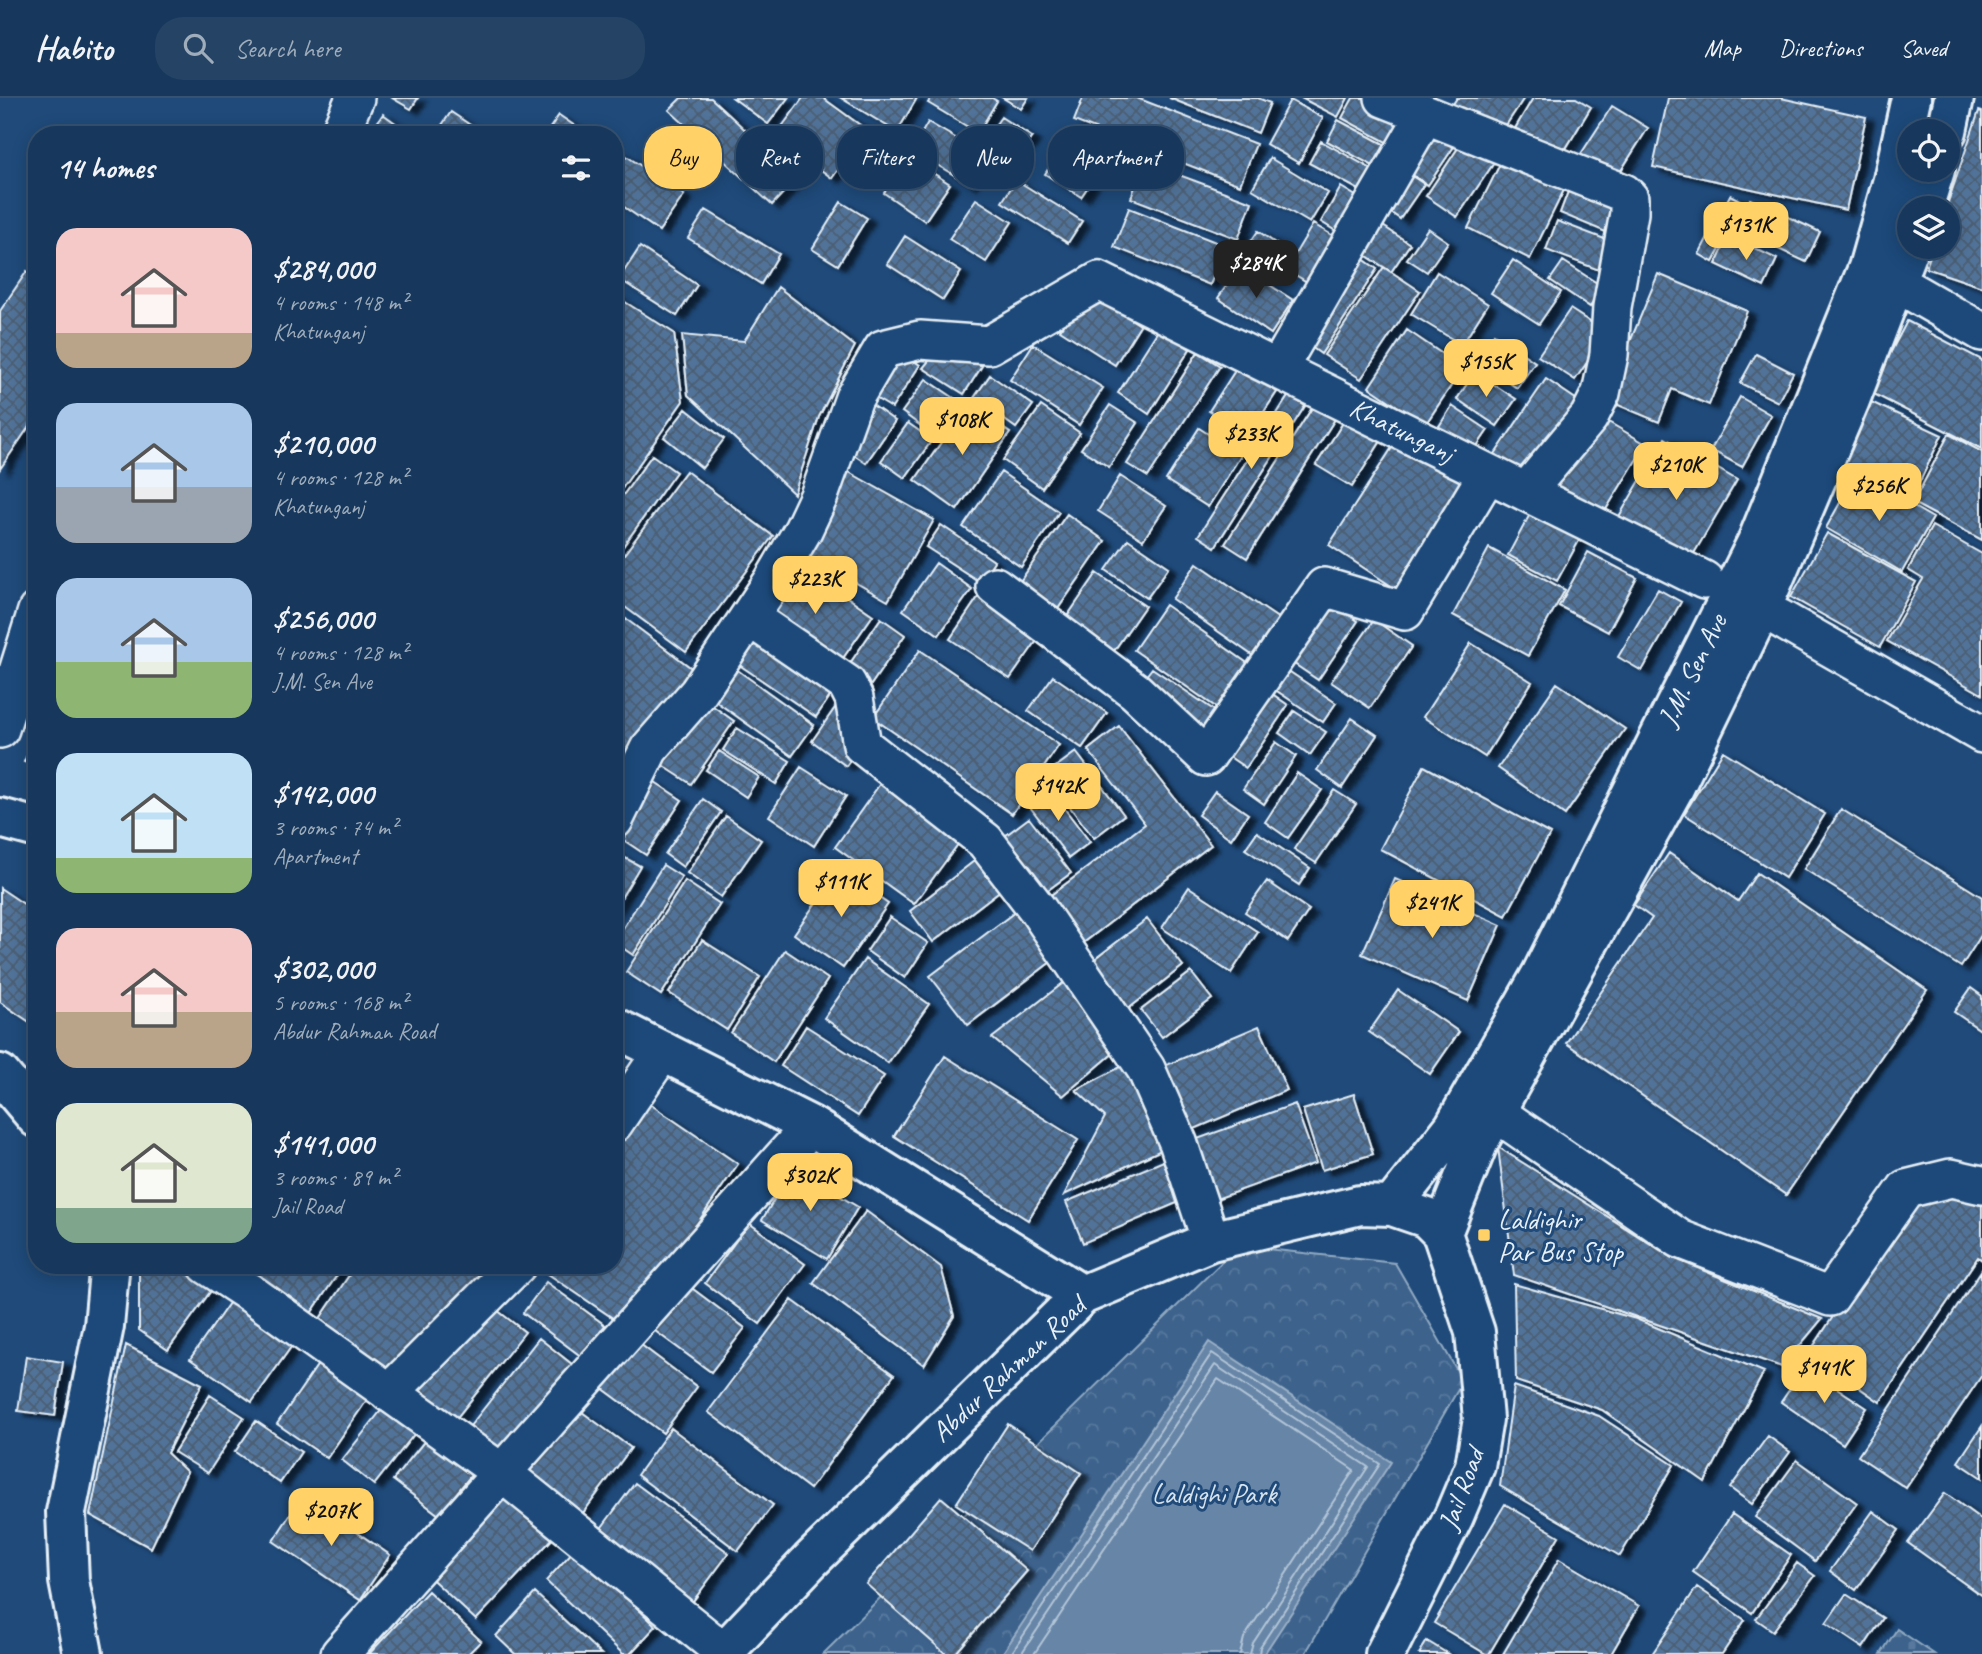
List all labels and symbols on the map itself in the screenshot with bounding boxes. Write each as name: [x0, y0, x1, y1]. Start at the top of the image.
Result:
pin: $131K: [1697, 202, 1795, 262]
pin: $284K: [1207, 240, 1305, 300]
pin: $155K: [1437, 340, 1535, 399]
street label: Khatunganj: [1344, 390, 1463, 472]
pin: $108K: [913, 398, 1011, 457]
pin: $233K: [1202, 412, 1300, 471]
pin: $210K: [1627, 442, 1725, 502]
pin: $256K: [1830, 464, 1928, 523]
pin: $223K: [766, 556, 864, 616]
street label: J.M. Sen Ave: [1649, 606, 1735, 734]
pin: $142K: [1009, 764, 1107, 823]
pin: $111K: [792, 860, 890, 919]
pin: $241K: [1383, 880, 1481, 940]
pin: $302K: [761, 1154, 859, 1213]
place label: Laldighir Par Bus Stop: [1498, 1202, 1624, 1269]
marker: Laldighir Par Bus Stop: [1476, 1227, 1492, 1243]
street label: Abdur Rahman Road: [924, 1286, 1095, 1449]
pin: $141K: [1775, 1346, 1873, 1405]
street label: Jail Road: [1429, 1440, 1493, 1536]
park label: Laldighi Park: [1152, 1476, 1278, 1511]
pin: $207K: [282, 1488, 380, 1548]

